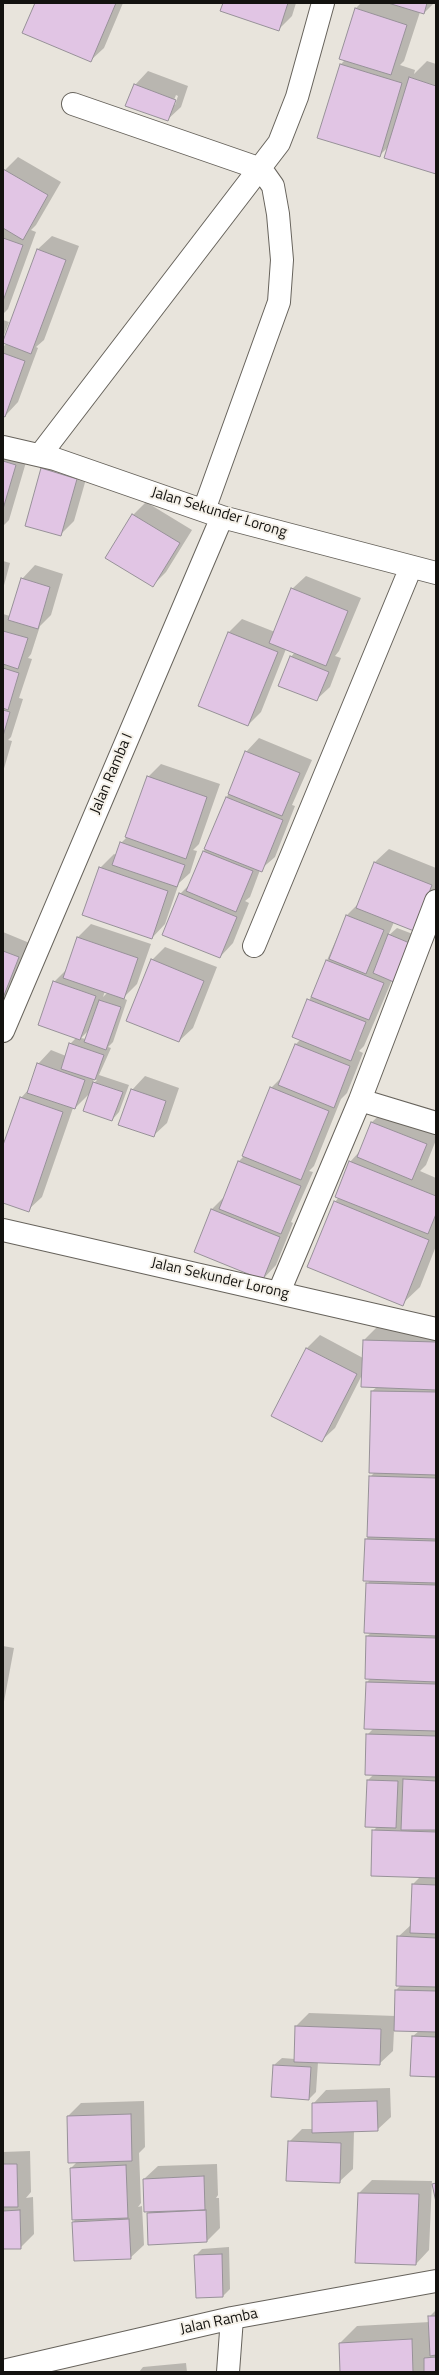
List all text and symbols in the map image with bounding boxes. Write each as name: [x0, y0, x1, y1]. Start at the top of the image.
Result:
street label: Jalan Sekunder Lorong: [149, 484, 289, 542]
street label: Jalan Ramba I: [87, 731, 137, 817]
street label: Jalan Sekunder Lorong: [149, 1254, 291, 1304]
street label: Jalan Ramba: [179, 2305, 259, 2339]

